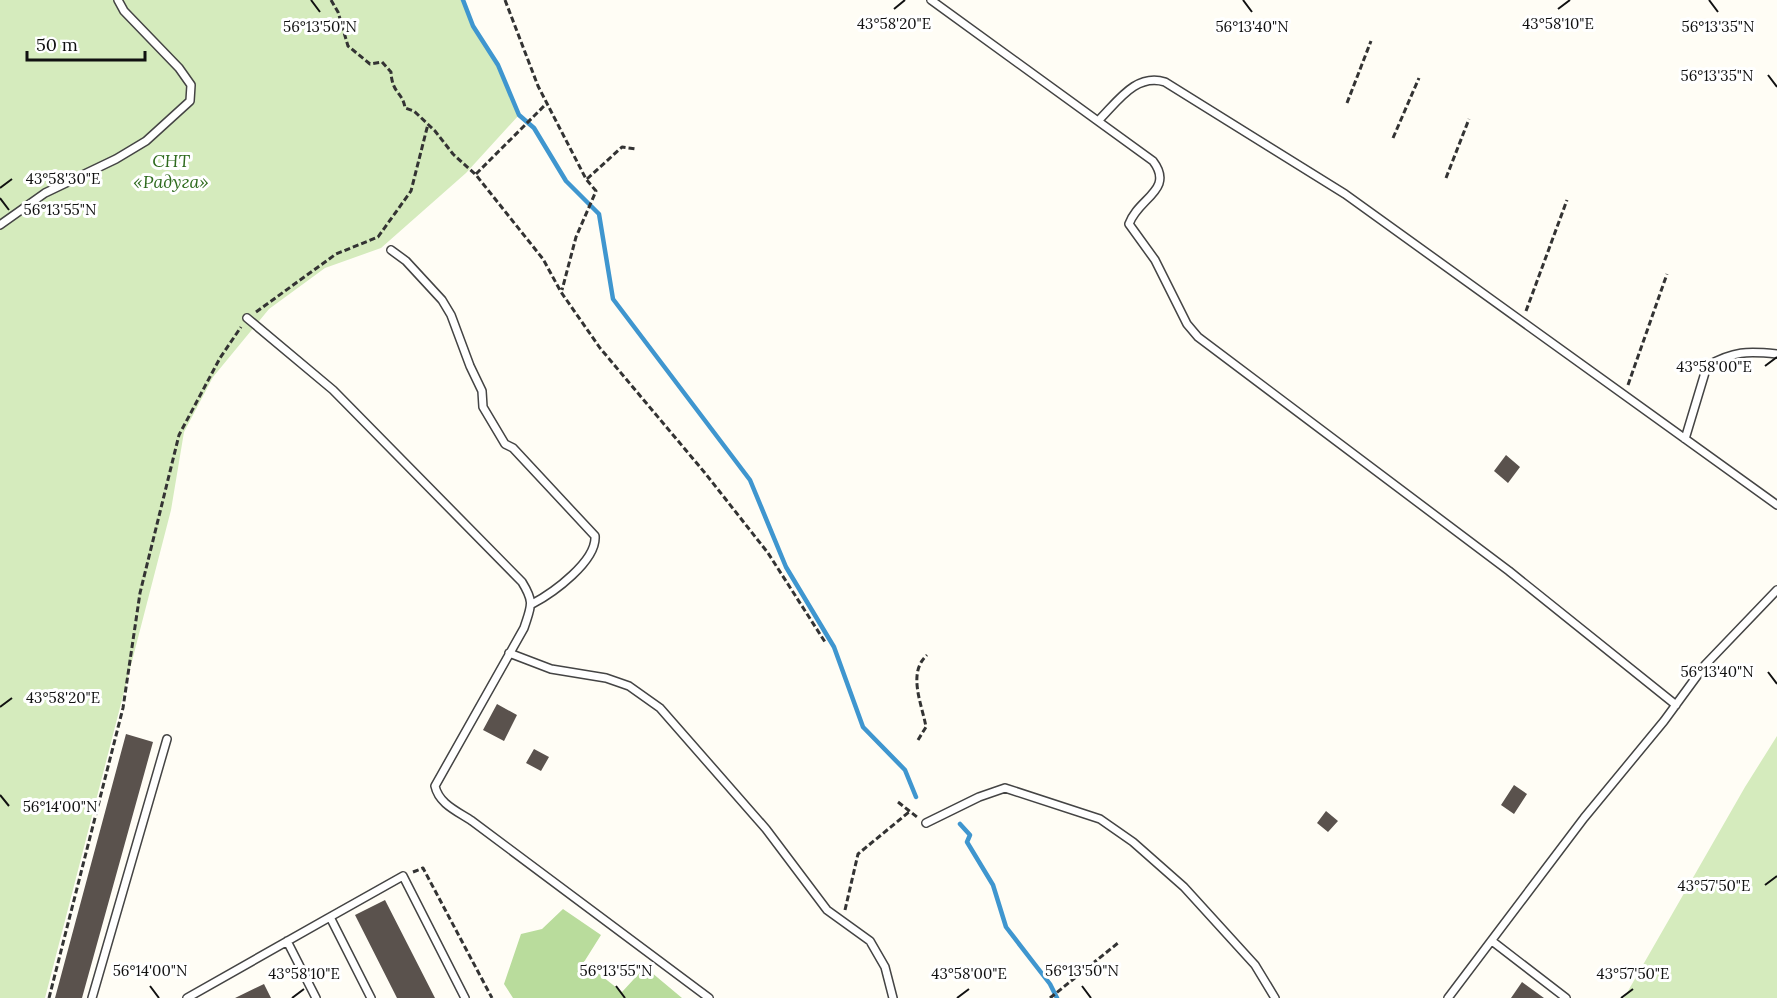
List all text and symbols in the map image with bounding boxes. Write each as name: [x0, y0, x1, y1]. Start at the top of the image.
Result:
text: 43°58'20"E: [857, 14, 931, 33]
text: 43°58'10"E: [1522, 14, 1594, 33]
text: 56°13'50"N: [283, 17, 357, 36]
text: 56°13'40"N: [1215, 17, 1289, 36]
text: 56°13'35"N: [1681, 17, 1755, 36]
scale bar: [27, 24, 146, 62]
text: 50 m: [36, 33, 78, 56]
text: 56°13'35"N: [1680, 66, 1754, 85]
park label: СНТ «Радуга»: [133, 149, 209, 193]
text: 43°58'30"E: [26, 169, 100, 188]
text: 56°13'55"N: [24, 200, 96, 219]
text: 43°58'00"E: [1676, 357, 1752, 376]
text: 56°13'40"N: [1680, 662, 1754, 681]
text: 43°58'20"E: [26, 688, 100, 707]
text: 56°14'00"N: [23, 797, 97, 816]
text: 43°57'50"E: [1678, 876, 1750, 895]
text: 56°14'00"N: [113, 961, 187, 980]
text: 56°13'55"N: [580, 961, 652, 980]
text: 56°13'50"N: [1045, 961, 1119, 980]
text: 43°58'10"E: [268, 964, 340, 983]
text: 43°58'00"E: [931, 964, 1007, 983]
text: 43°57'50"E: [1597, 964, 1669, 983]

